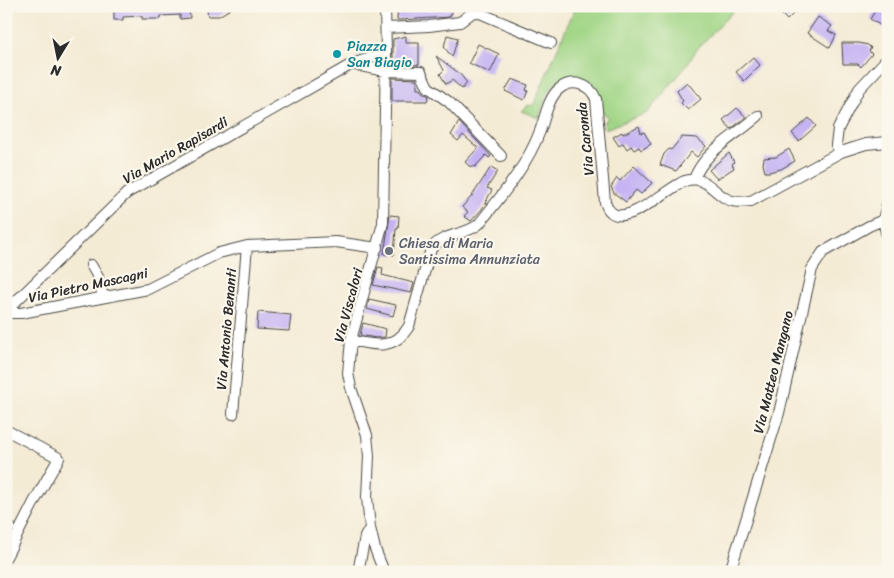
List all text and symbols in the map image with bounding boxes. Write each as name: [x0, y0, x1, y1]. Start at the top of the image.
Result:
north arrow: [32, 32, 82, 82]
place label: Piazza San Biagio: [347, 34, 412, 75]
marker: Piazza San Biagio: [331, 48, 343, 60]
text: N: [49, 57, 64, 84]
street label: Via Caronda: [569, 100, 602, 177]
street label: Via Mario Rapisardi: [118, 109, 234, 191]
place label: Chiesa di Maria Santissima Annunziata: [399, 231, 541, 272]
marker: Chiesa di Maria Santissima Annunziata: [383, 245, 395, 257]
street label: Via Pietro Mascagni: [26, 260, 151, 310]
street label: Via Viscalori: [327, 264, 371, 345]
street label: Via Antonio Benanti: [209, 266, 244, 391]
street label: Via Matteo Mangano: [746, 308, 801, 436]

